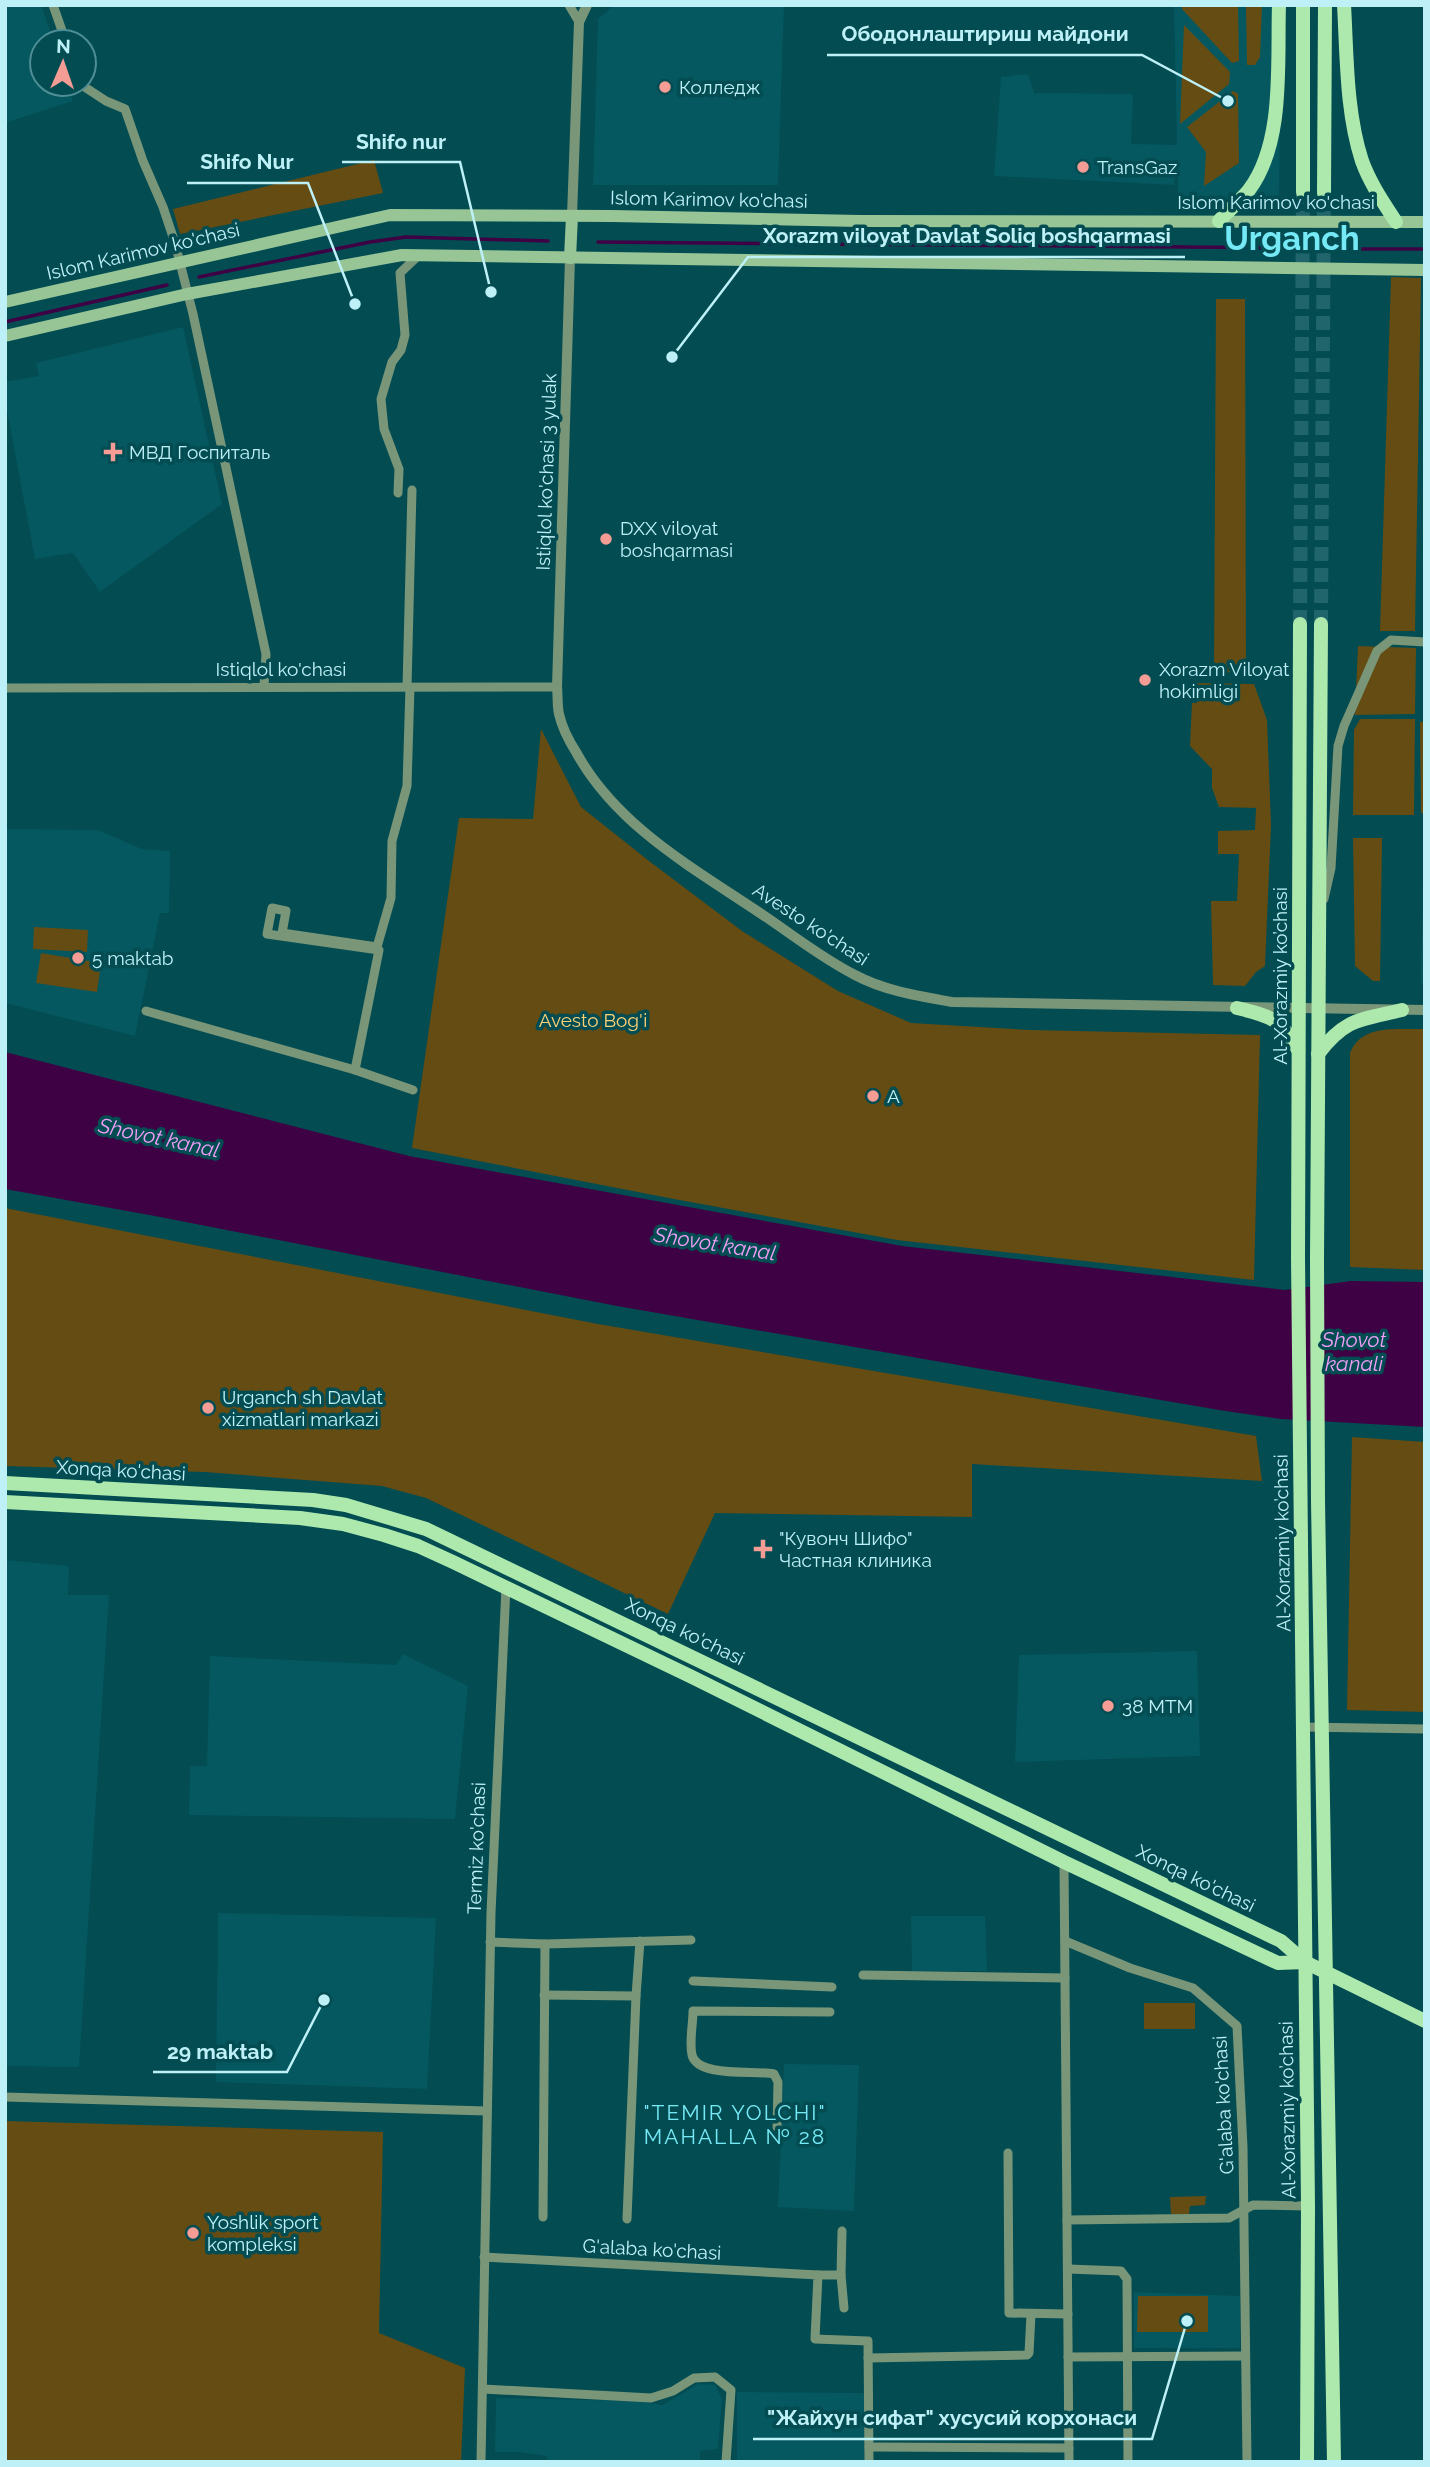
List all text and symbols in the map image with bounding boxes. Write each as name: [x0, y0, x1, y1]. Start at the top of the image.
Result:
callout: Ободонлаштириш майдони: [827, 13, 1142, 55]
text: Ободонлаштириш майдони: [841, 21, 1129, 46]
north arrow: [28, 28, 98, 98]
text: N: [56, 35, 71, 57]
place label: Колледж: [679, 76, 761, 98]
marker: Колледж: [657, 79, 673, 95]
callout: Shifo nur: [342, 120, 460, 162]
text: Shifo nur: [356, 129, 446, 154]
callout: Shifo Nur: [187, 141, 308, 183]
text: Shifo Nur: [200, 149, 294, 174]
place label: TransGaz: [1097, 156, 1177, 178]
marker: TransGaz: [1075, 159, 1091, 175]
street label: Islom Karimov ko'chasi: [610, 186, 808, 212]
street label: Islom Karimov ko'chasi: [1177, 191, 1375, 213]
callout: Xorazm viloyat Davlat Soliq boshqarmasi: [748, 215, 1185, 257]
street label: Islom Karimov ko'chasi: [44, 218, 242, 284]
district label: Urganch: [1224, 219, 1360, 258]
text: Xorazm viloyat Davlat Soliq boshqarmasi: [762, 223, 1171, 248]
street label: Istiqlol ko'chasi 3 yulak: [532, 373, 560, 571]
place label: МВД Госпиталь: [129, 441, 270, 463]
marker: МВД Госпиталь: [103, 442, 123, 462]
place label: DXX viloyat boshqarmasi: [620, 517, 733, 561]
marker: DXX viloyat boshqarmasi: [598, 531, 614, 547]
street label: Istiqlol ko'chasi: [216, 658, 346, 680]
place label: Xorazm Viloyat hokimligi: [1159, 658, 1290, 702]
marker: Xorazm Viloyat hokimligi: [1137, 672, 1153, 688]
street label: Avesto ko'chasi: [749, 878, 873, 970]
street label: Al-Xorazmiy ko’chasi: [1269, 887, 1291, 1065]
place label: 5 maktab: [92, 947, 174, 969]
marker: 5 maktab: [70, 950, 86, 966]
park label: Avesto Bog'i: [539, 1009, 647, 1031]
place label: A: [887, 1085, 900, 1107]
marker: A: [865, 1088, 881, 1104]
water label: Shovot kanal: [95, 1112, 222, 1163]
water label: Shovot kanal: [651, 1221, 778, 1265]
water label: Shovot kanali: [1321, 1327, 1386, 1376]
place label: Urganch sh Davlat xizmatlari markazi: [222, 1386, 383, 1430]
marker: Urganch sh Davlat xizmatlari markazi: [200, 1400, 216, 1416]
street label: Al-Xorazmiy ko’chasi: [1269, 1454, 1295, 1632]
street label: Xonqa ko'chasi: [56, 1456, 186, 1484]
place label: "Кувонч Шифо" Частная клиника: [779, 1527, 932, 1571]
marker: "Кувонч Шифо" Частная клиника: [753, 1539, 773, 1559]
street label: Xonqa ko'chasi: [622, 1593, 748, 1669]
place label: 38 MTM: [1122, 1695, 1193, 1717]
marker: 38 MTM: [1100, 1698, 1116, 1714]
street label: Termiz ko'chasi: [463, 1782, 489, 1914]
street label: Xonqa ko'chasi: [1133, 1840, 1259, 1916]
street label: Al-Xorazmiy ko’chasi: [1274, 2021, 1300, 2199]
callout: 29 maktab: [153, 2030, 287, 2072]
street label: G'alaba ko'chasi: [1208, 2035, 1238, 2175]
text: 29 maktab: [167, 2039, 273, 2064]
district label: "TEMIR YOLCHI" MAHALLA № 28: [643, 2100, 827, 2149]
place label: Yoshlik sport kompleksi: [207, 2211, 319, 2255]
marker: Yoshlik sport kompleksi: [185, 2225, 201, 2241]
street label: G'alaba ko'chasi: [582, 2234, 722, 2264]
callout: "Жайхун сифат" хусусий корхонаси: [753, 2397, 1152, 2439]
text: "Жайхун сифат" хусусий корхонаси: [767, 2405, 1137, 2430]

